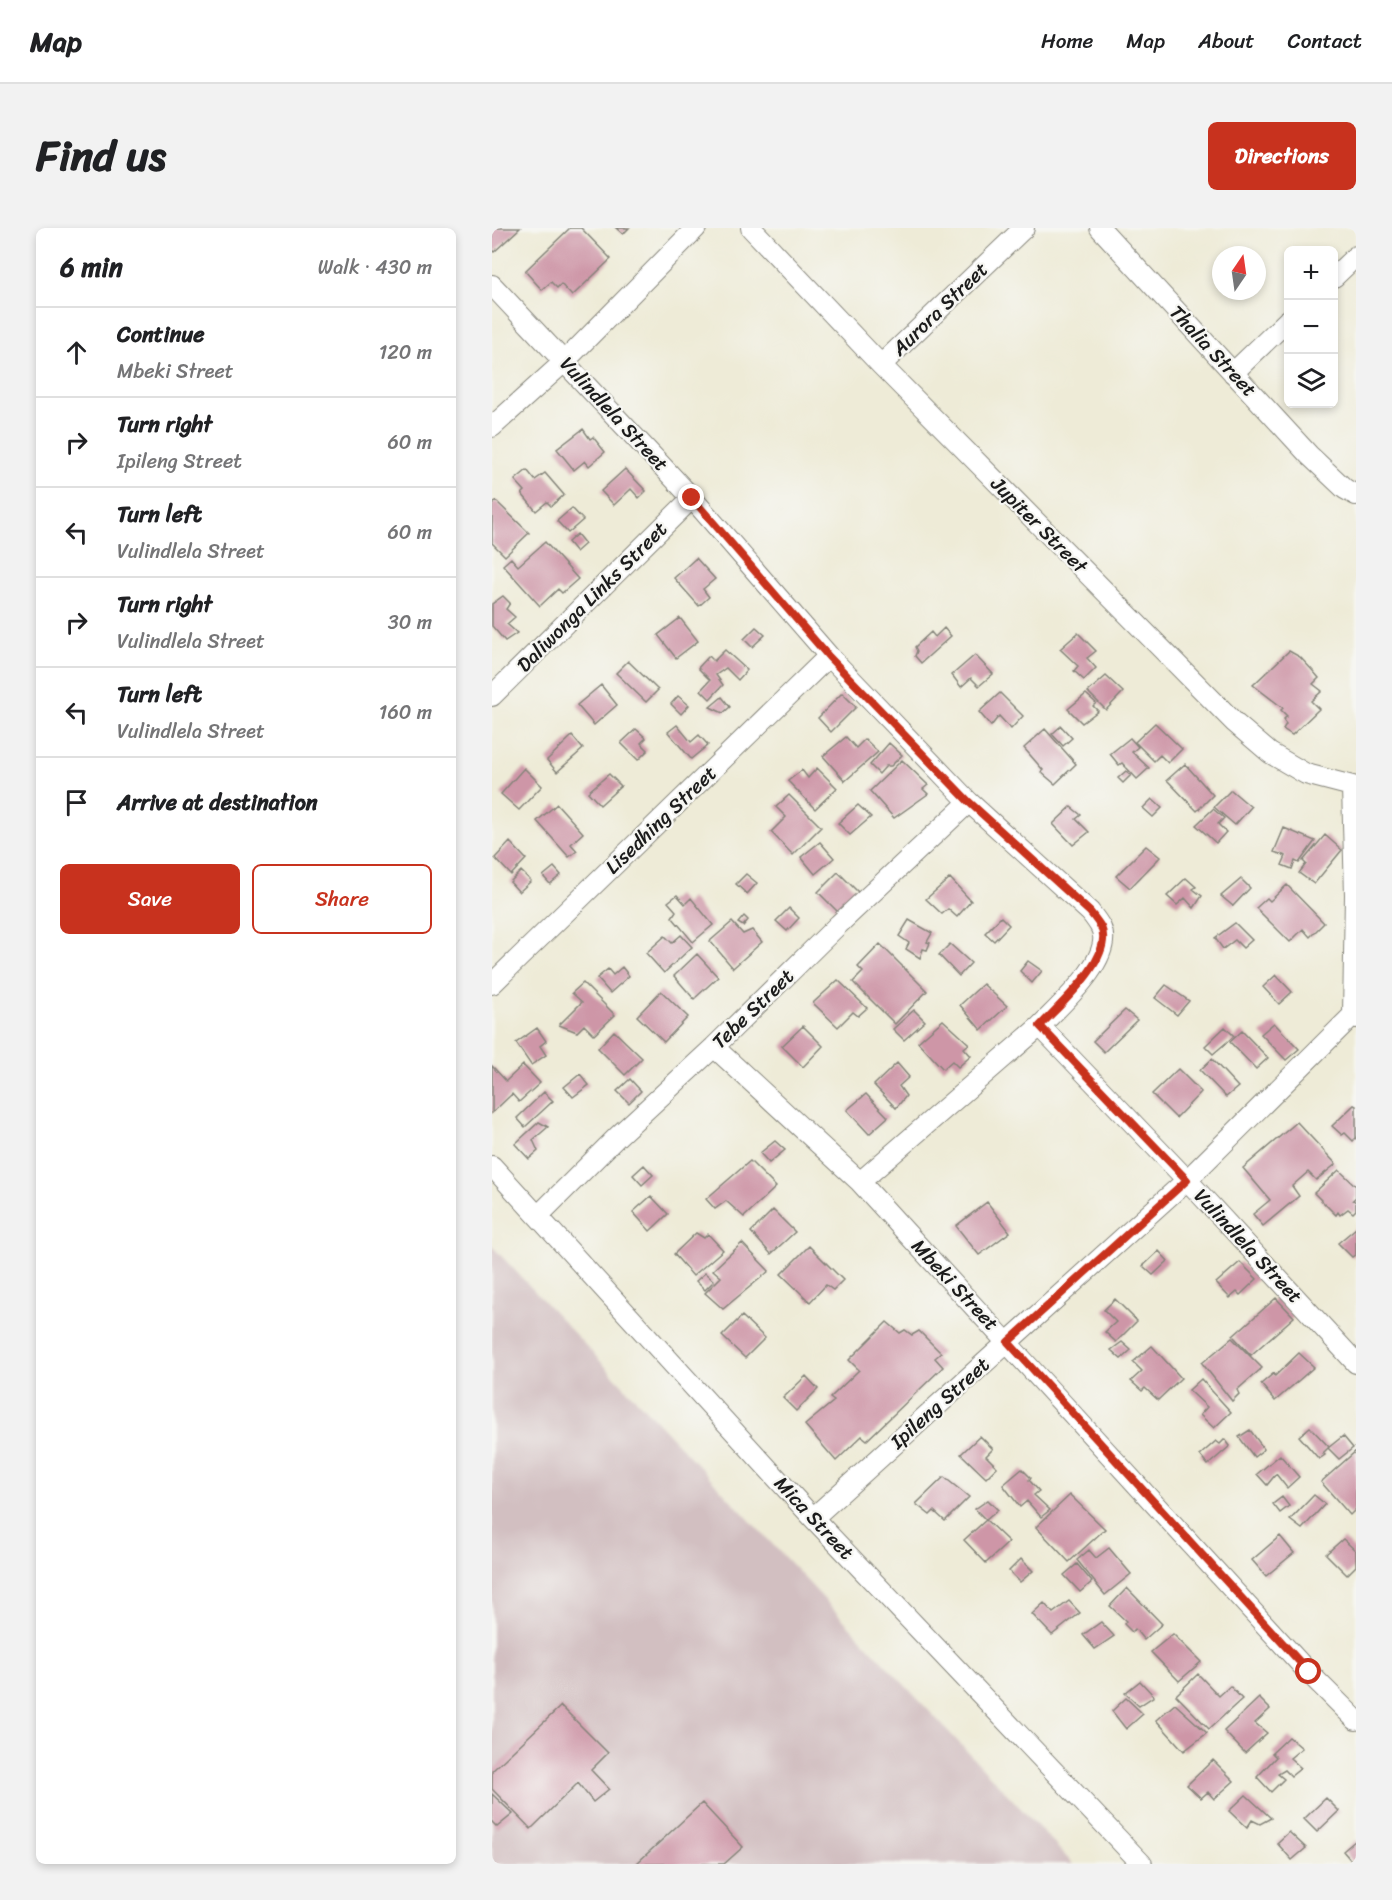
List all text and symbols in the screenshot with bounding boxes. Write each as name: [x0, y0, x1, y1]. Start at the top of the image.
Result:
text: Map: [30, 17, 82, 66]
text: Home: [1041, 22, 1093, 60]
text: Map: [1126, 22, 1165, 60]
text: About: [1198, 22, 1255, 60]
text: Contact: [1288, 22, 1362, 60]
text: Find us: [36, 119, 166, 193]
button: Directions: [1208, 122, 1356, 190]
text: 6 min: [60, 244, 123, 290]
north arrow: [1212, 246, 1266, 300]
map controls: [1284, 246, 1338, 408]
button: +: [1284, 246, 1338, 300]
text: Walk · 430 m: [318, 250, 432, 285]
street label: Aurora Street: [883, 253, 997, 365]
street label: Thalia Street: [1161, 297, 1266, 406]
button: −: [1284, 300, 1338, 354]
text: Continue: [117, 315, 205, 354]
text: 120 m: [379, 335, 432, 370]
icon: ahead: [60, 336, 93, 369]
street label: Vulindlela Street: [551, 348, 677, 480]
text: Mbeki Street: [117, 354, 233, 389]
button: layers: [1284, 354, 1338, 408]
text: Turn right: [117, 405, 212, 444]
text: 60 m: [387, 425, 432, 460]
icon: right: [60, 426, 93, 459]
text: Ipileng Street: [117, 444, 242, 479]
street label: Jupiter Street: [981, 467, 1097, 583]
route end: [678, 484, 704, 510]
text: Turn left: [117, 495, 202, 534]
street label: Daliwonga Links Street: [508, 513, 676, 681]
text: 60 m: [387, 515, 432, 550]
icon: left: [60, 516, 93, 549]
text: Vulindlela Street: [117, 534, 265, 569]
text: Turn right: [117, 585, 212, 624]
text: 30 m: [388, 605, 432, 640]
icon: right: [60, 606, 93, 639]
text: Vulindlela Street: [117, 624, 265, 659]
text: Turn left: [117, 675, 202, 714]
text: 160 m: [379, 695, 432, 730]
icon: left: [60, 696, 93, 729]
text: Vulindlela Street: [117, 714, 265, 749]
street label: Lisedhing Street: [597, 757, 725, 883]
text: Arrive at destination: [117, 783, 318, 822]
icon: arrive: [60, 786, 93, 819]
button: Save: [60, 864, 240, 934]
button: Share: [252, 864, 432, 934]
street label: Tebe Street: [703, 960, 803, 1058]
street label: Vulindlela Street: [1185, 1180, 1311, 1312]
street label: Mbeki Street: [903, 1230, 1008, 1340]
street label: Ipileng Street: [881, 1348, 998, 1458]
street label: Mica Street: [765, 1468, 863, 1569]
route start: [1295, 1658, 1321, 1684]

